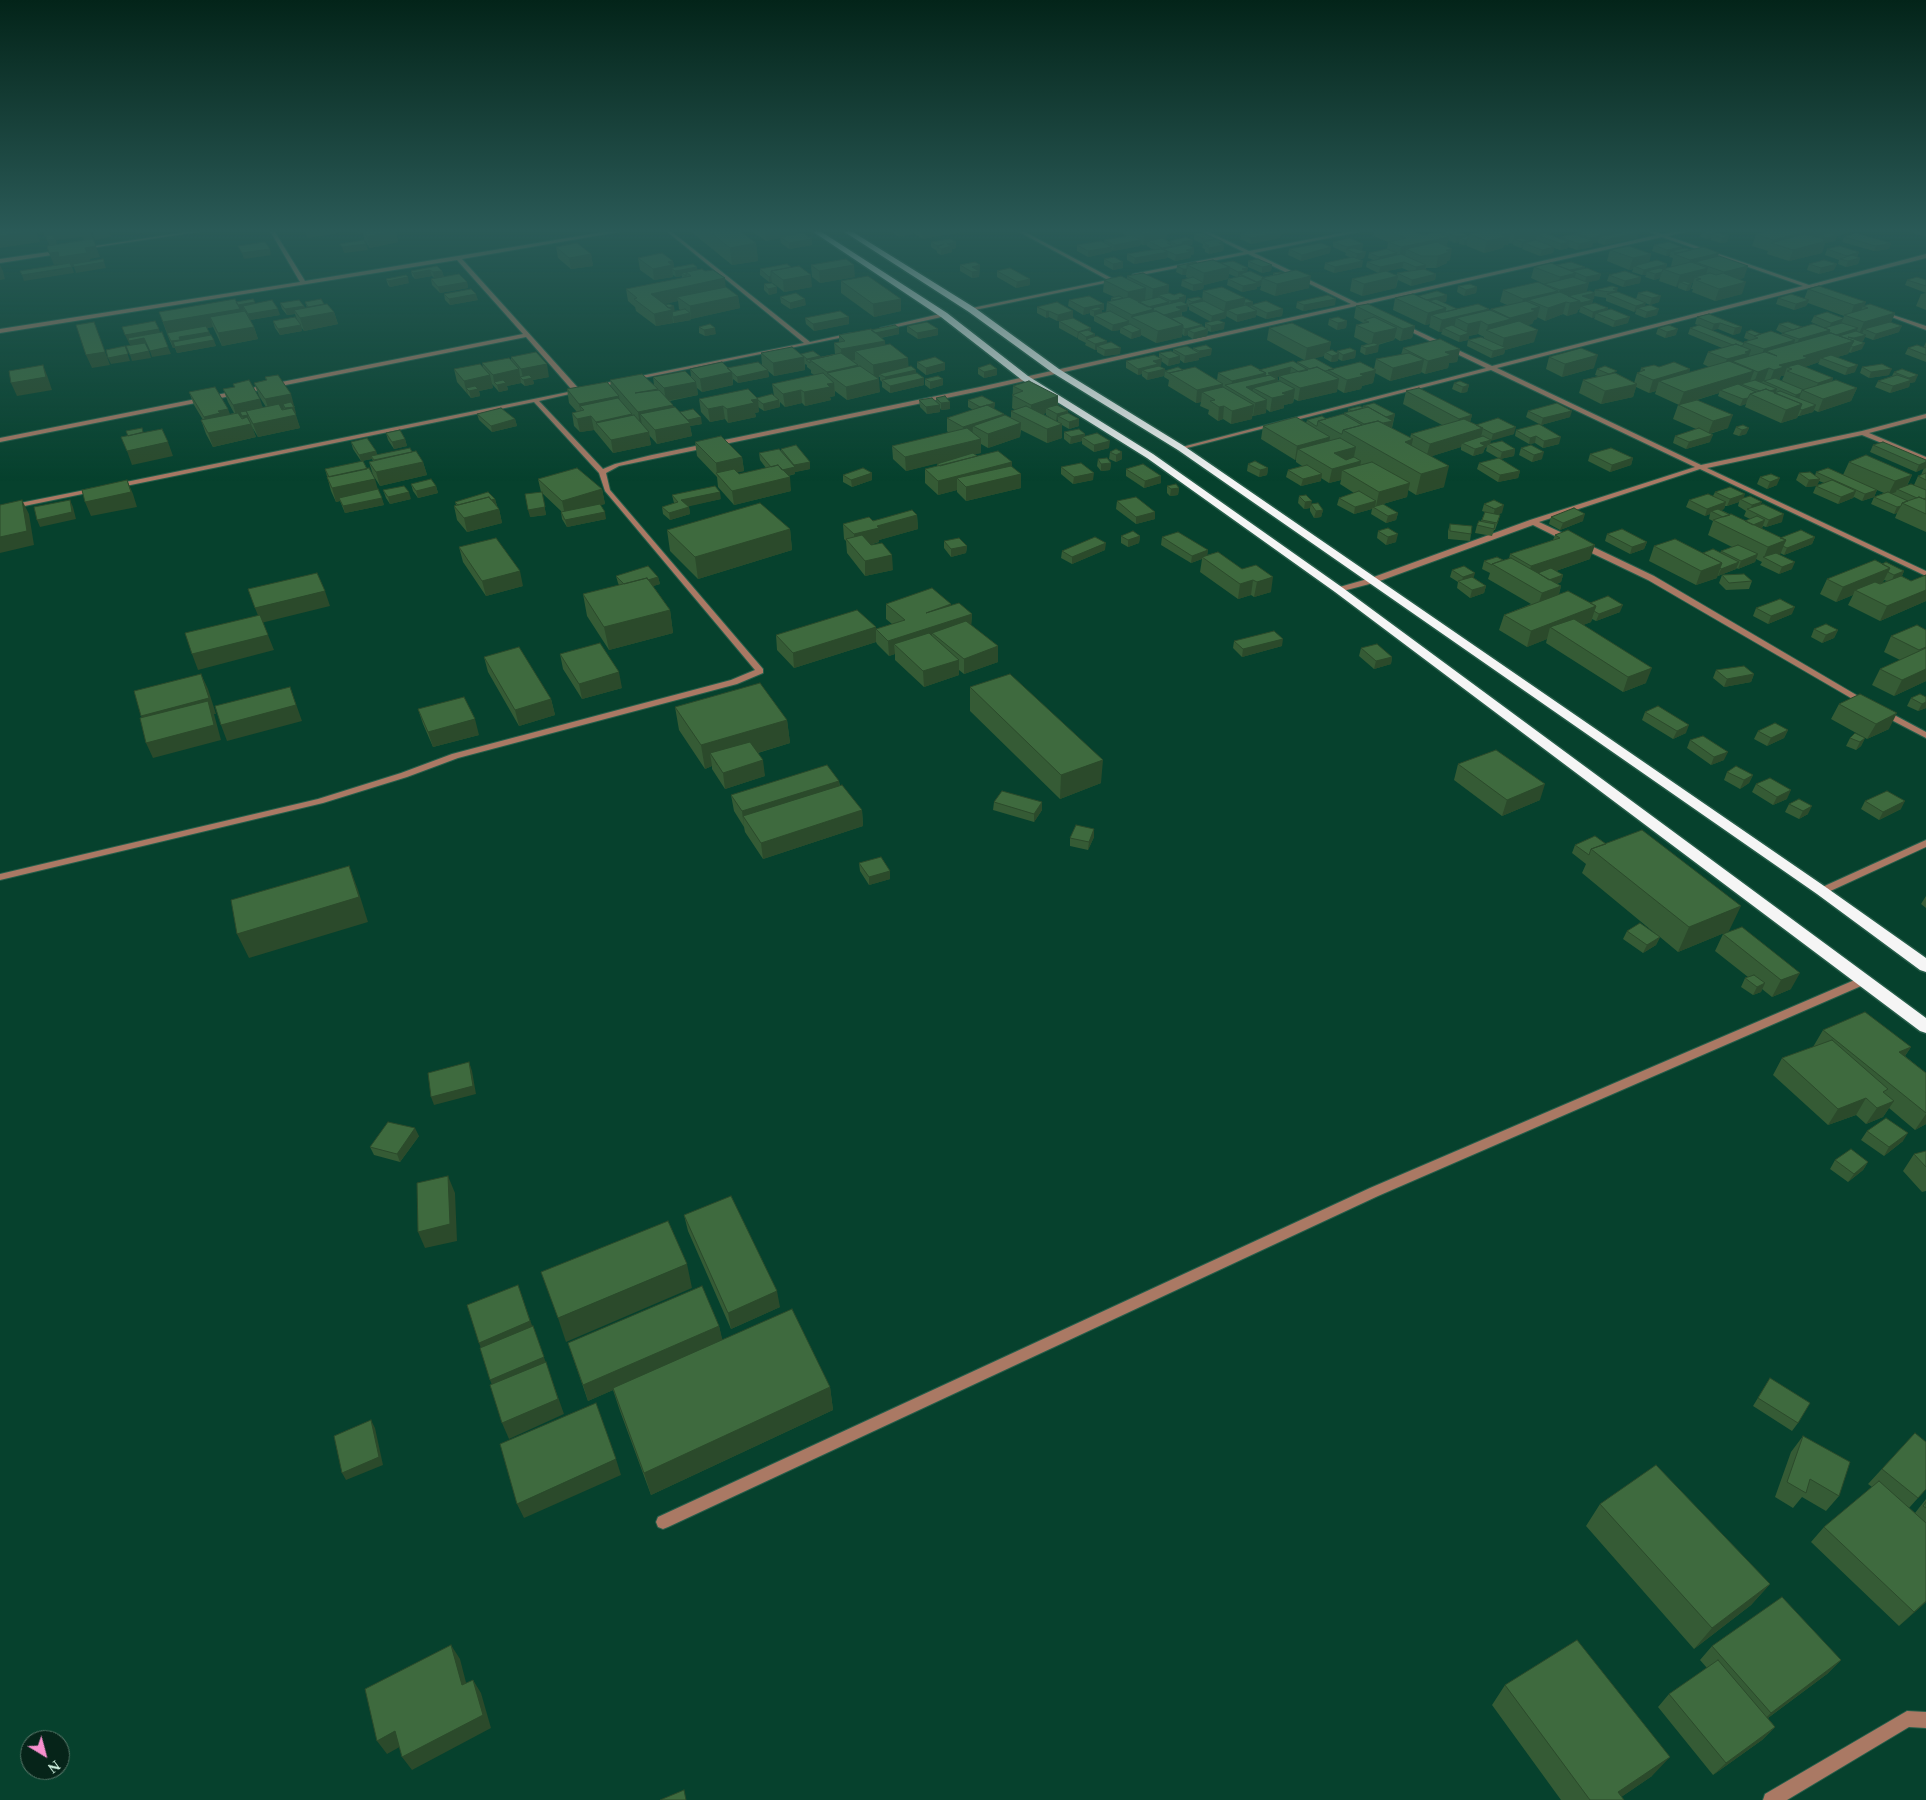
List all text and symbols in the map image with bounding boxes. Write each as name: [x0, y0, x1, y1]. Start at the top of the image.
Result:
north arrow: [20, 1730, 70, 1780]
text: N: [43, 1755, 65, 1778]

